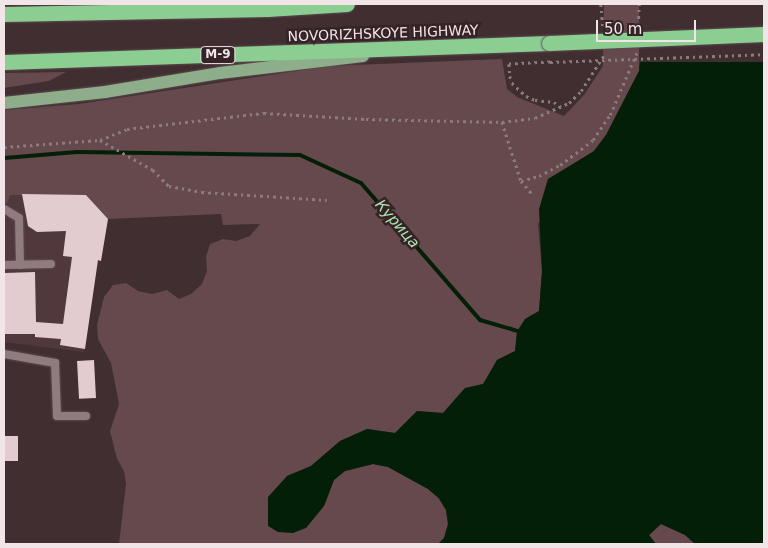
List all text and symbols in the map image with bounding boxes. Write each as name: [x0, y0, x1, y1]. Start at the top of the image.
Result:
scale bar: [598, 10, 698, 42]
text: 50 m: [604, 20, 642, 38]
street label: NOVORIZHSKOYE HIGHWAY: [287, 21, 479, 45]
road number: М-9: [199, 46, 237, 64]
water label: Курица: [371, 196, 423, 252]

